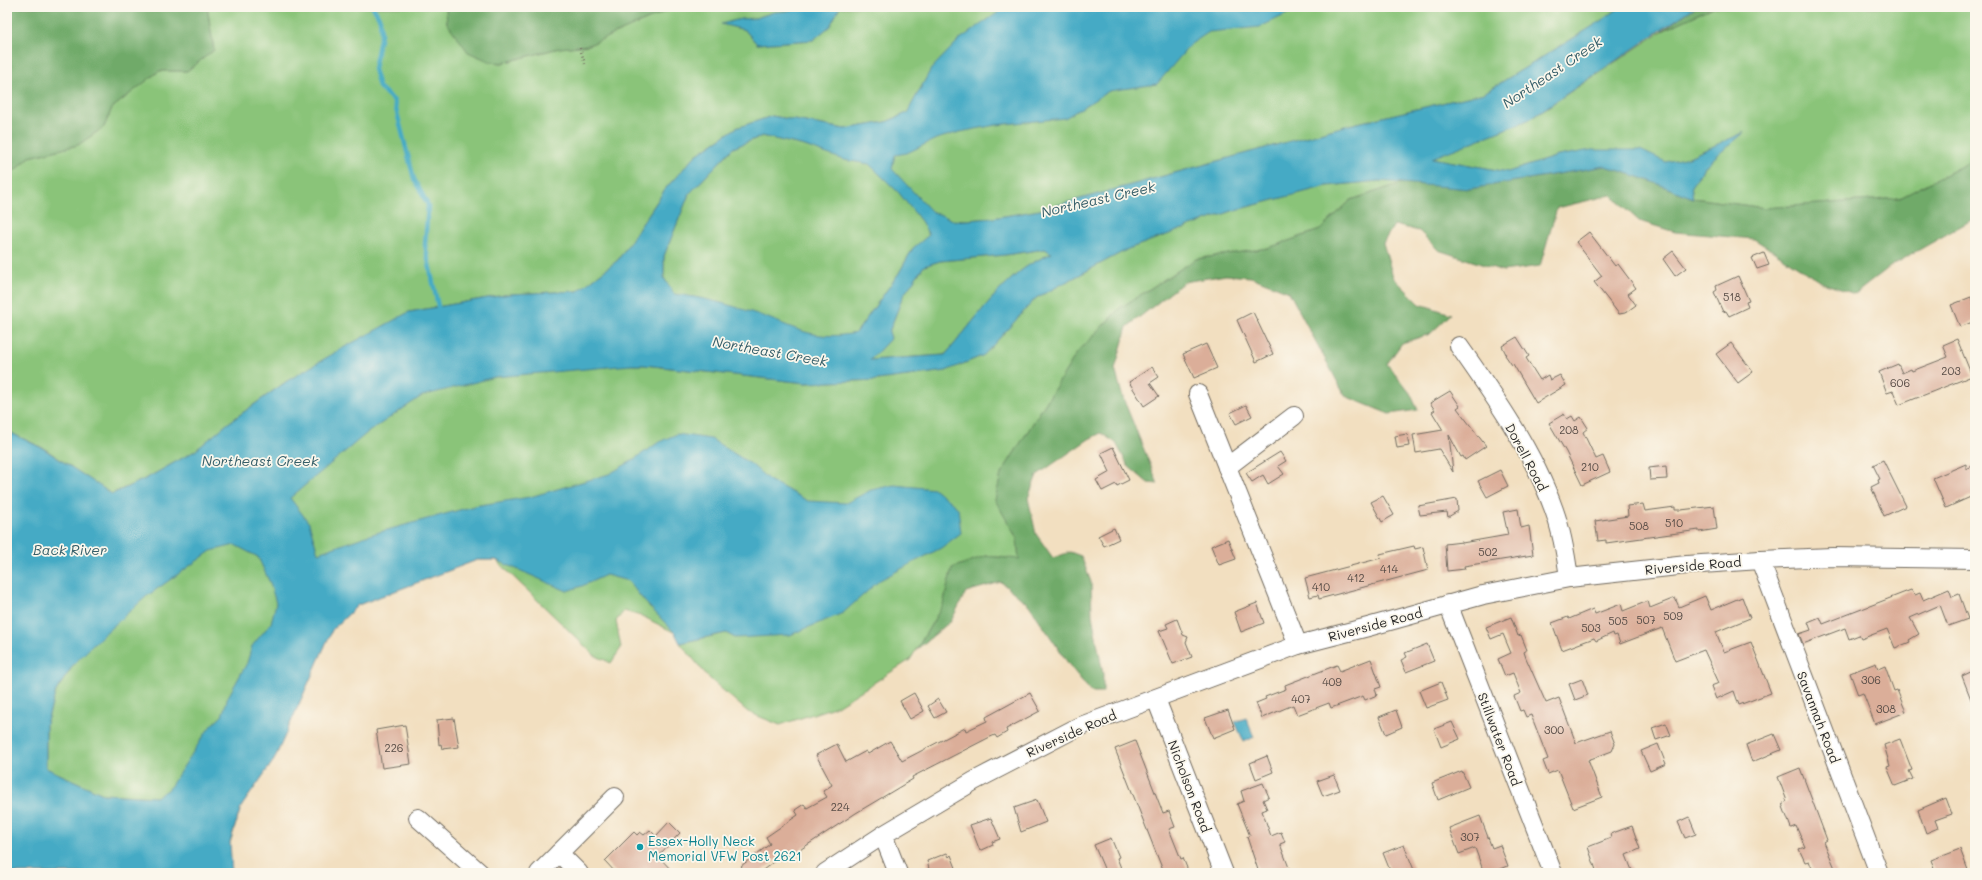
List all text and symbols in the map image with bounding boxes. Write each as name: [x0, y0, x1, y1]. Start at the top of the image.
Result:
water label: Northeast Creek: [1498, 31, 1606, 112]
water label: Northeast Creek: [1039, 177, 1157, 221]
house number: 518: [1723, 289, 1741, 304]
water label: Northeast Creek: [711, 332, 829, 371]
house number: 203: [1941, 363, 1961, 378]
house number: 606: [1890, 375, 1910, 390]
street label: Dorell Road: [1502, 420, 1552, 494]
house number: 208: [1559, 422, 1579, 437]
water label: Northeast Creek: [202, 451, 319, 470]
house number: 210: [1581, 459, 1599, 474]
house number: 510: [1665, 515, 1683, 530]
house number: 508: [1629, 518, 1649, 533]
water label: Back River: [33, 540, 107, 559]
house number: 502: [1478, 544, 1498, 559]
street label: Riverside Road: [1644, 552, 1742, 578]
house number: 414: [1380, 561, 1398, 576]
house number: 412: [1347, 570, 1365, 585]
house number: 410: [1312, 579, 1330, 594]
street label: Riverside Road: [1326, 603, 1424, 645]
house number: 509: [1663, 608, 1683, 623]
house number: 507: [1636, 612, 1656, 627]
house number: 505: [1608, 613, 1628, 628]
house number: 503: [1581, 620, 1601, 635]
street label: Savannah Road: [1794, 669, 1844, 765]
house number: 306: [1861, 672, 1881, 687]
house number: 409: [1322, 674, 1342, 689]
street label: Stillwater Road: [1474, 690, 1526, 788]
house number: 407: [1291, 691, 1311, 706]
house number: 308: [1876, 701, 1896, 716]
street label: Riverside Road: [1023, 706, 1119, 760]
house number: 300: [1544, 722, 1564, 737]
street label: Nicholson Road: [1165, 738, 1215, 834]
house number: 226: [385, 740, 403, 755]
house number: 224: [831, 799, 850, 814]
house number: 307: [1460, 829, 1480, 844]
place label: Essex-Holly Neck Memorial VFW Post 2621: [648, 832, 802, 864]
marker: Essex-Holly Neck Memorial VFW Post 2621: [635, 842, 645, 852]

